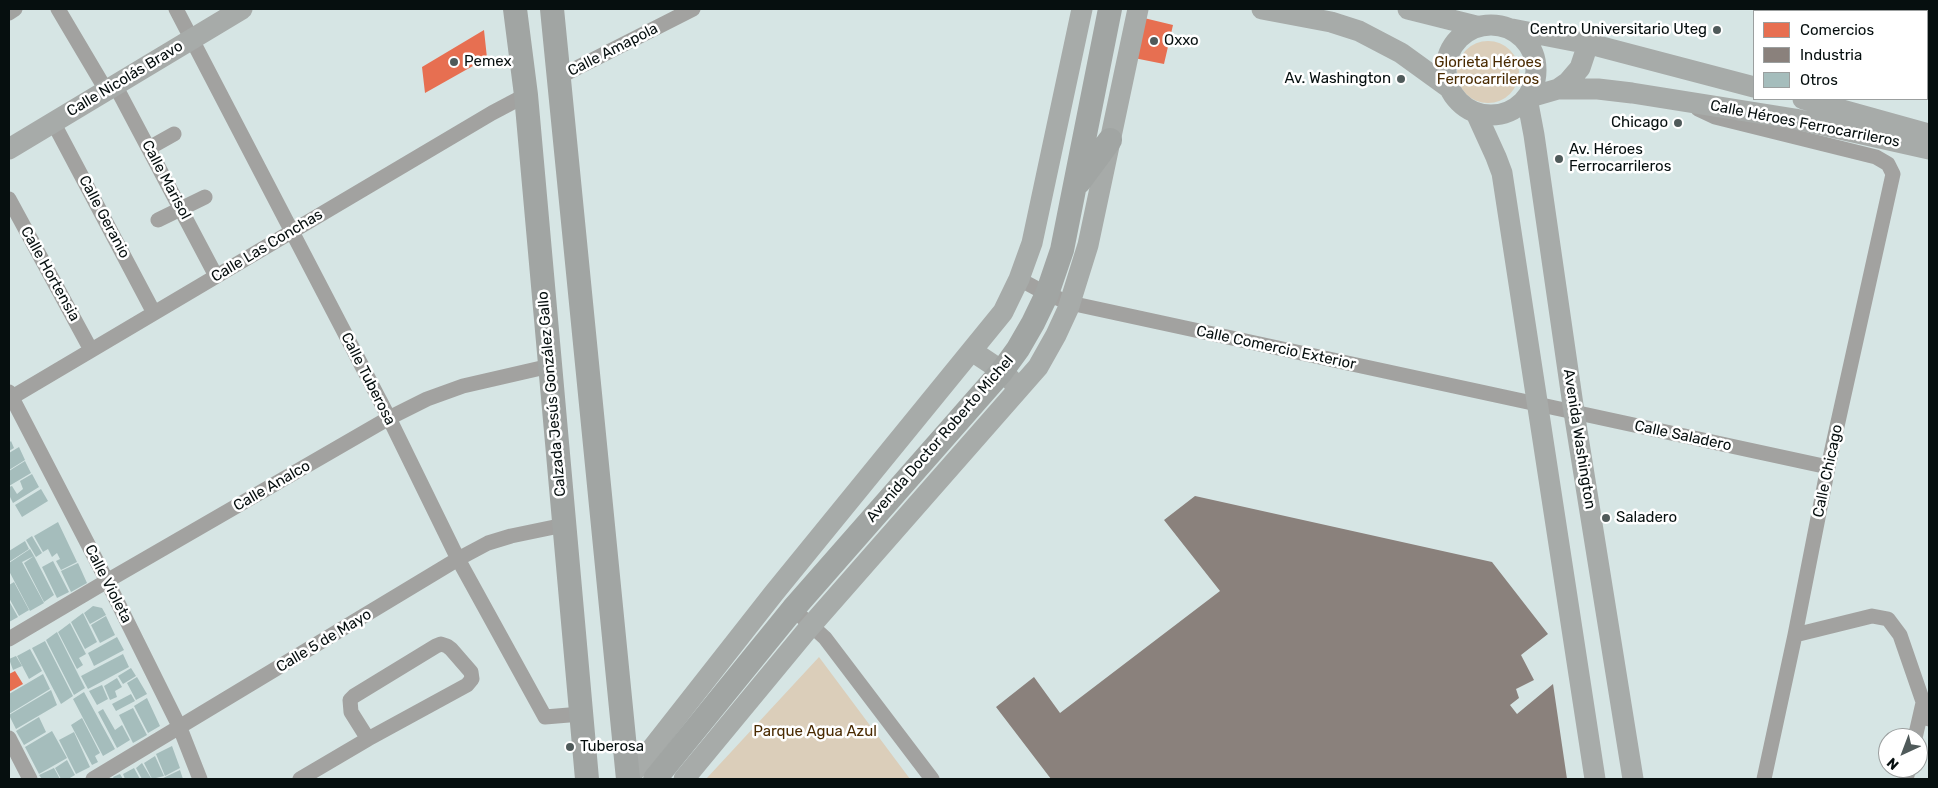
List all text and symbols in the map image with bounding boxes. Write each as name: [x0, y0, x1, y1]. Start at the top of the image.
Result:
legend: [1753, 10, 1928, 100]
street label: Calle Amapola: [565, 20, 661, 80]
place label: Centro Universitario Uteg: [1530, 21, 1707, 39]
text: Comercios: [1800, 21, 1874, 39]
marker: Centro Universitario Uteg: [1711, 24, 1723, 36]
place label: Oxxo: [1164, 32, 1199, 50]
marker: Oxxo: [1148, 35, 1160, 47]
street label: Calle Nicolás Bravo: [64, 37, 186, 121]
text: Industria: [1800, 46, 1862, 64]
place label: Pemex: [464, 53, 512, 71]
park label: Glorieta Héroes Ferrocarrileros: [1434, 54, 1542, 89]
marker: Pemex: [448, 56, 460, 68]
place label: Av. Washington: [1284, 70, 1391, 88]
text: Otros: [1800, 71, 1838, 89]
marker: Av. Washington: [1395, 73, 1407, 85]
street label: Calle Héroes Ferrocarrileros: [1709, 97, 1901, 151]
place label: Chicago: [1611, 114, 1668, 132]
marker: Chicago: [1672, 117, 1684, 129]
street label: Calle Marisol: [138, 137, 194, 223]
place label: Av. Héroes Ferrocarrileros: [1569, 141, 1671, 176]
marker: Av. Héroes Ferrocarrileros: [1553, 153, 1565, 165]
street label: Calle Geranio: [75, 172, 133, 262]
street label: Calle Las Conchas: [208, 206, 326, 286]
street label: Calle Hortensia: [17, 223, 83, 325]
street label: Calzada Jesús González Gallo: [534, 291, 570, 497]
street label: Calle Comercio Exterior: [1195, 322, 1357, 374]
street label: Calle Tuberosa: [337, 330, 399, 428]
street label: Avenida Doctor Roberto Michel: [863, 352, 1017, 526]
street label: Avenida Washington: [1559, 368, 1599, 510]
street label: Calle Saladero: [1633, 417, 1733, 455]
street label: Calle Chicago: [1809, 423, 1847, 519]
street label: Calle Analco: [230, 457, 314, 515]
place label: Saladero: [1616, 509, 1677, 527]
marker: Saladero: [1600, 512, 1612, 524]
street label: Calle Violeta: [81, 542, 135, 626]
street label: Calle 5 de Mayo: [273, 606, 375, 676]
park label: Parque Agua Azul: [753, 723, 877, 741]
north arrow: [1878, 728, 1928, 778]
place label: Tuberosa: [580, 738, 644, 756]
marker: Tuberosa: [564, 741, 576, 753]
text: N: [1884, 754, 1903, 773]

